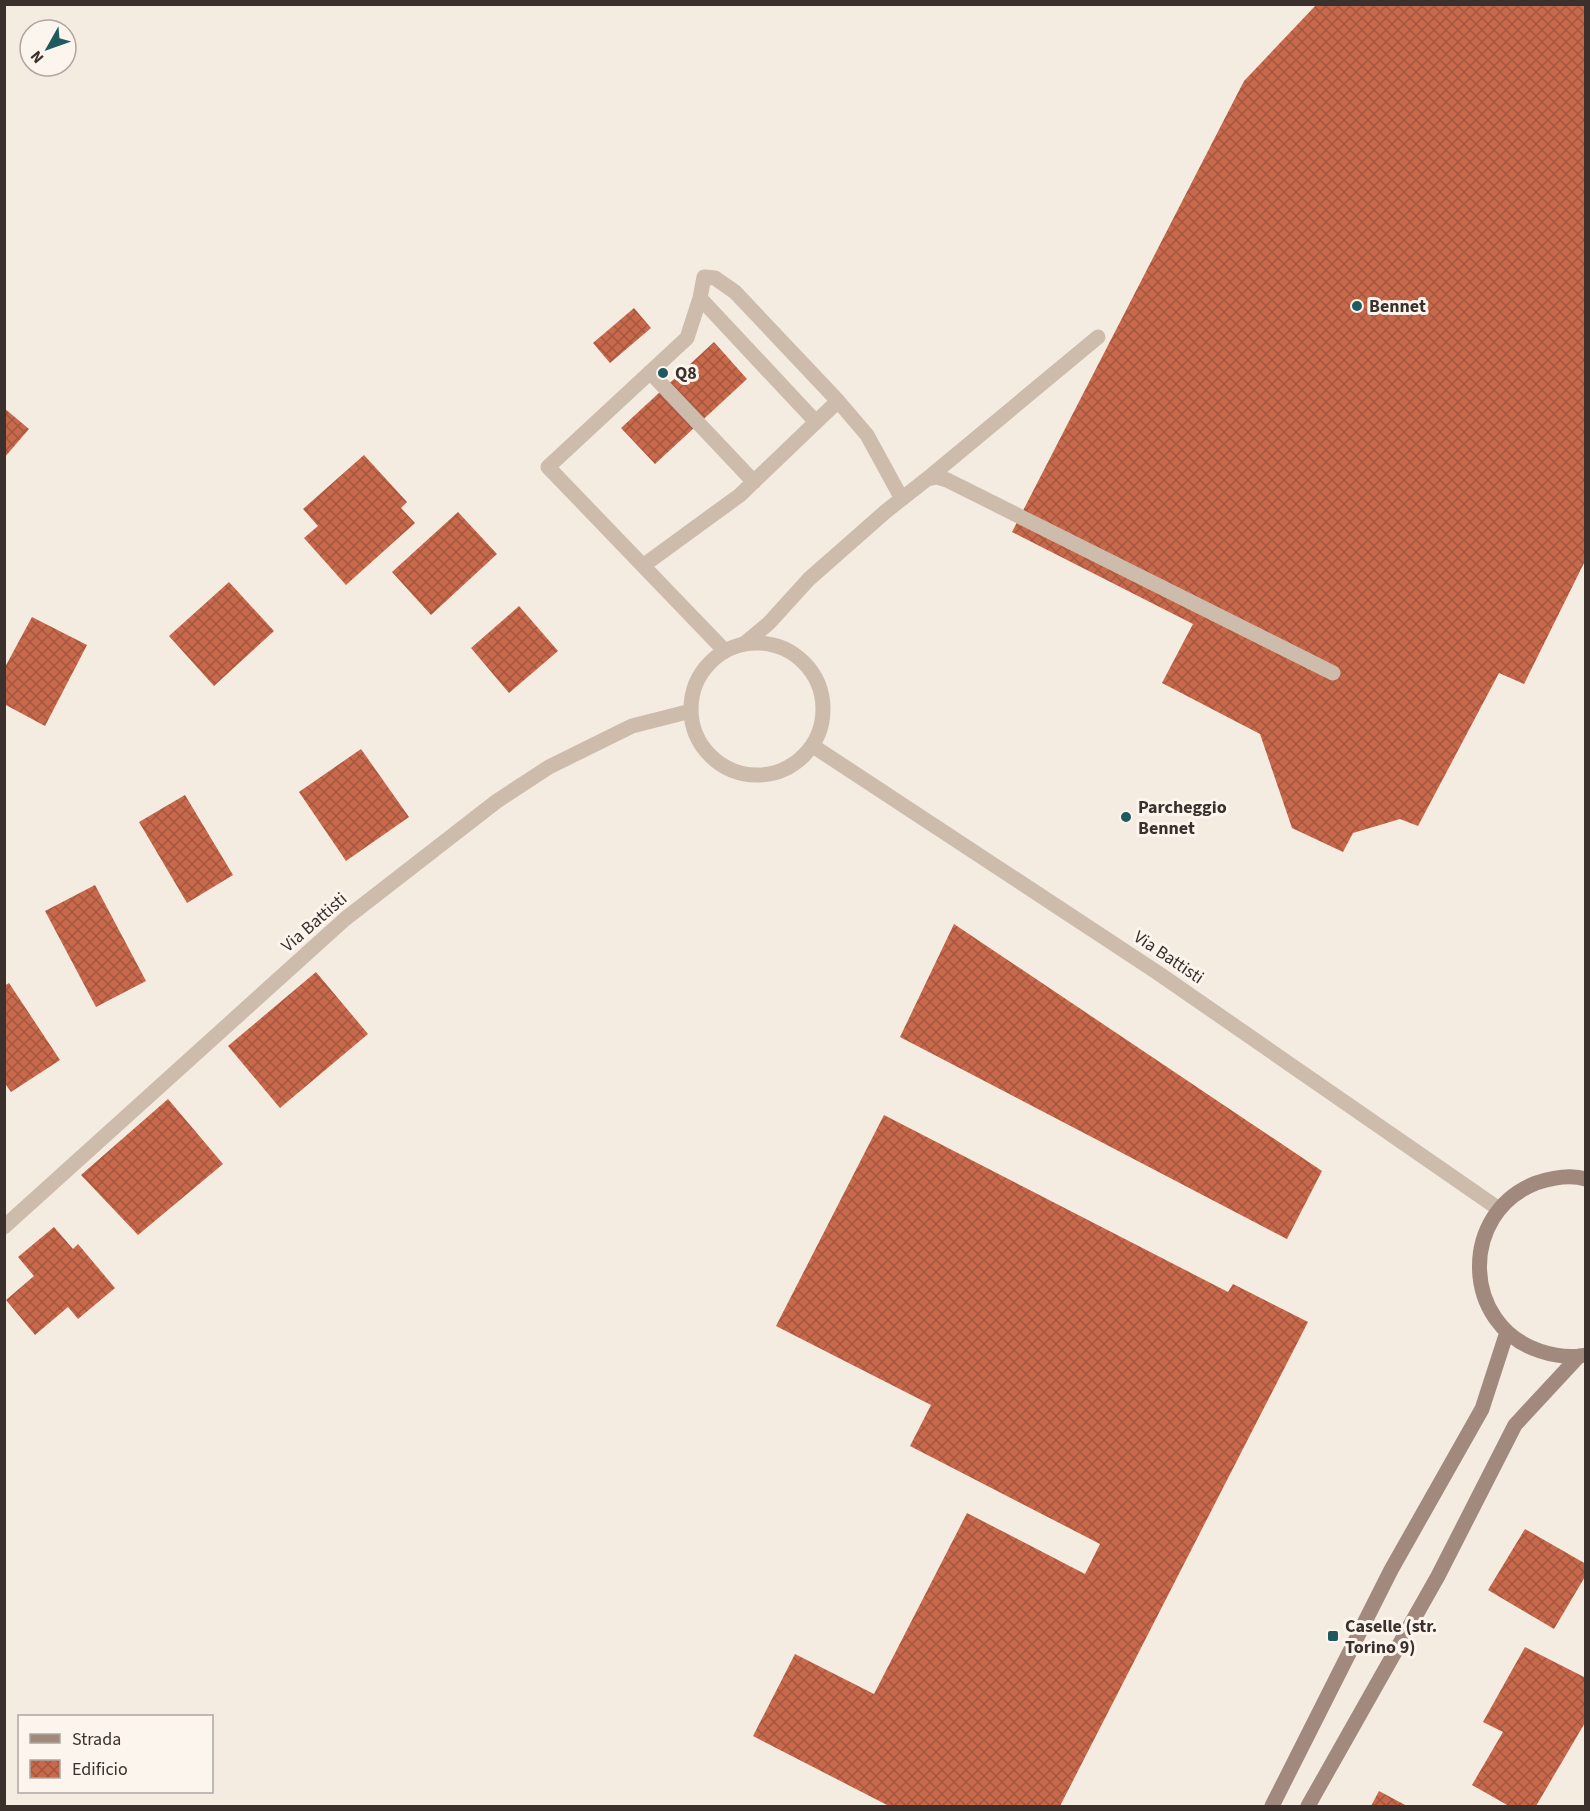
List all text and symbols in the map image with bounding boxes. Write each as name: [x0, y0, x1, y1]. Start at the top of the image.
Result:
north arrow: [18, 18, 78, 78]
text: N: [25, 46, 49, 68]
place label: Bennet: [1369, 294, 1426, 319]
marker: Bennet: [1350, 299, 1364, 313]
place label: Q8: [675, 361, 697, 386]
marker: Q8: [656, 366, 670, 380]
place label: Parcheggio Bennet: [1138, 795, 1227, 841]
marker: Parcheggio Bennet: [1119, 810, 1133, 824]
street label: Via Battisti: [276, 887, 353, 958]
street label: Via Battisti: [1129, 925, 1209, 990]
place label: Caselle (str. Torino 9): [1345, 1614, 1437, 1660]
marker: Caselle (str. Torino 9): [1326, 1629, 1340, 1643]
legend: [18, 1715, 213, 1793]
text: Strada: [72, 1727, 121, 1752]
text: Edificio: [72, 1757, 128, 1782]

